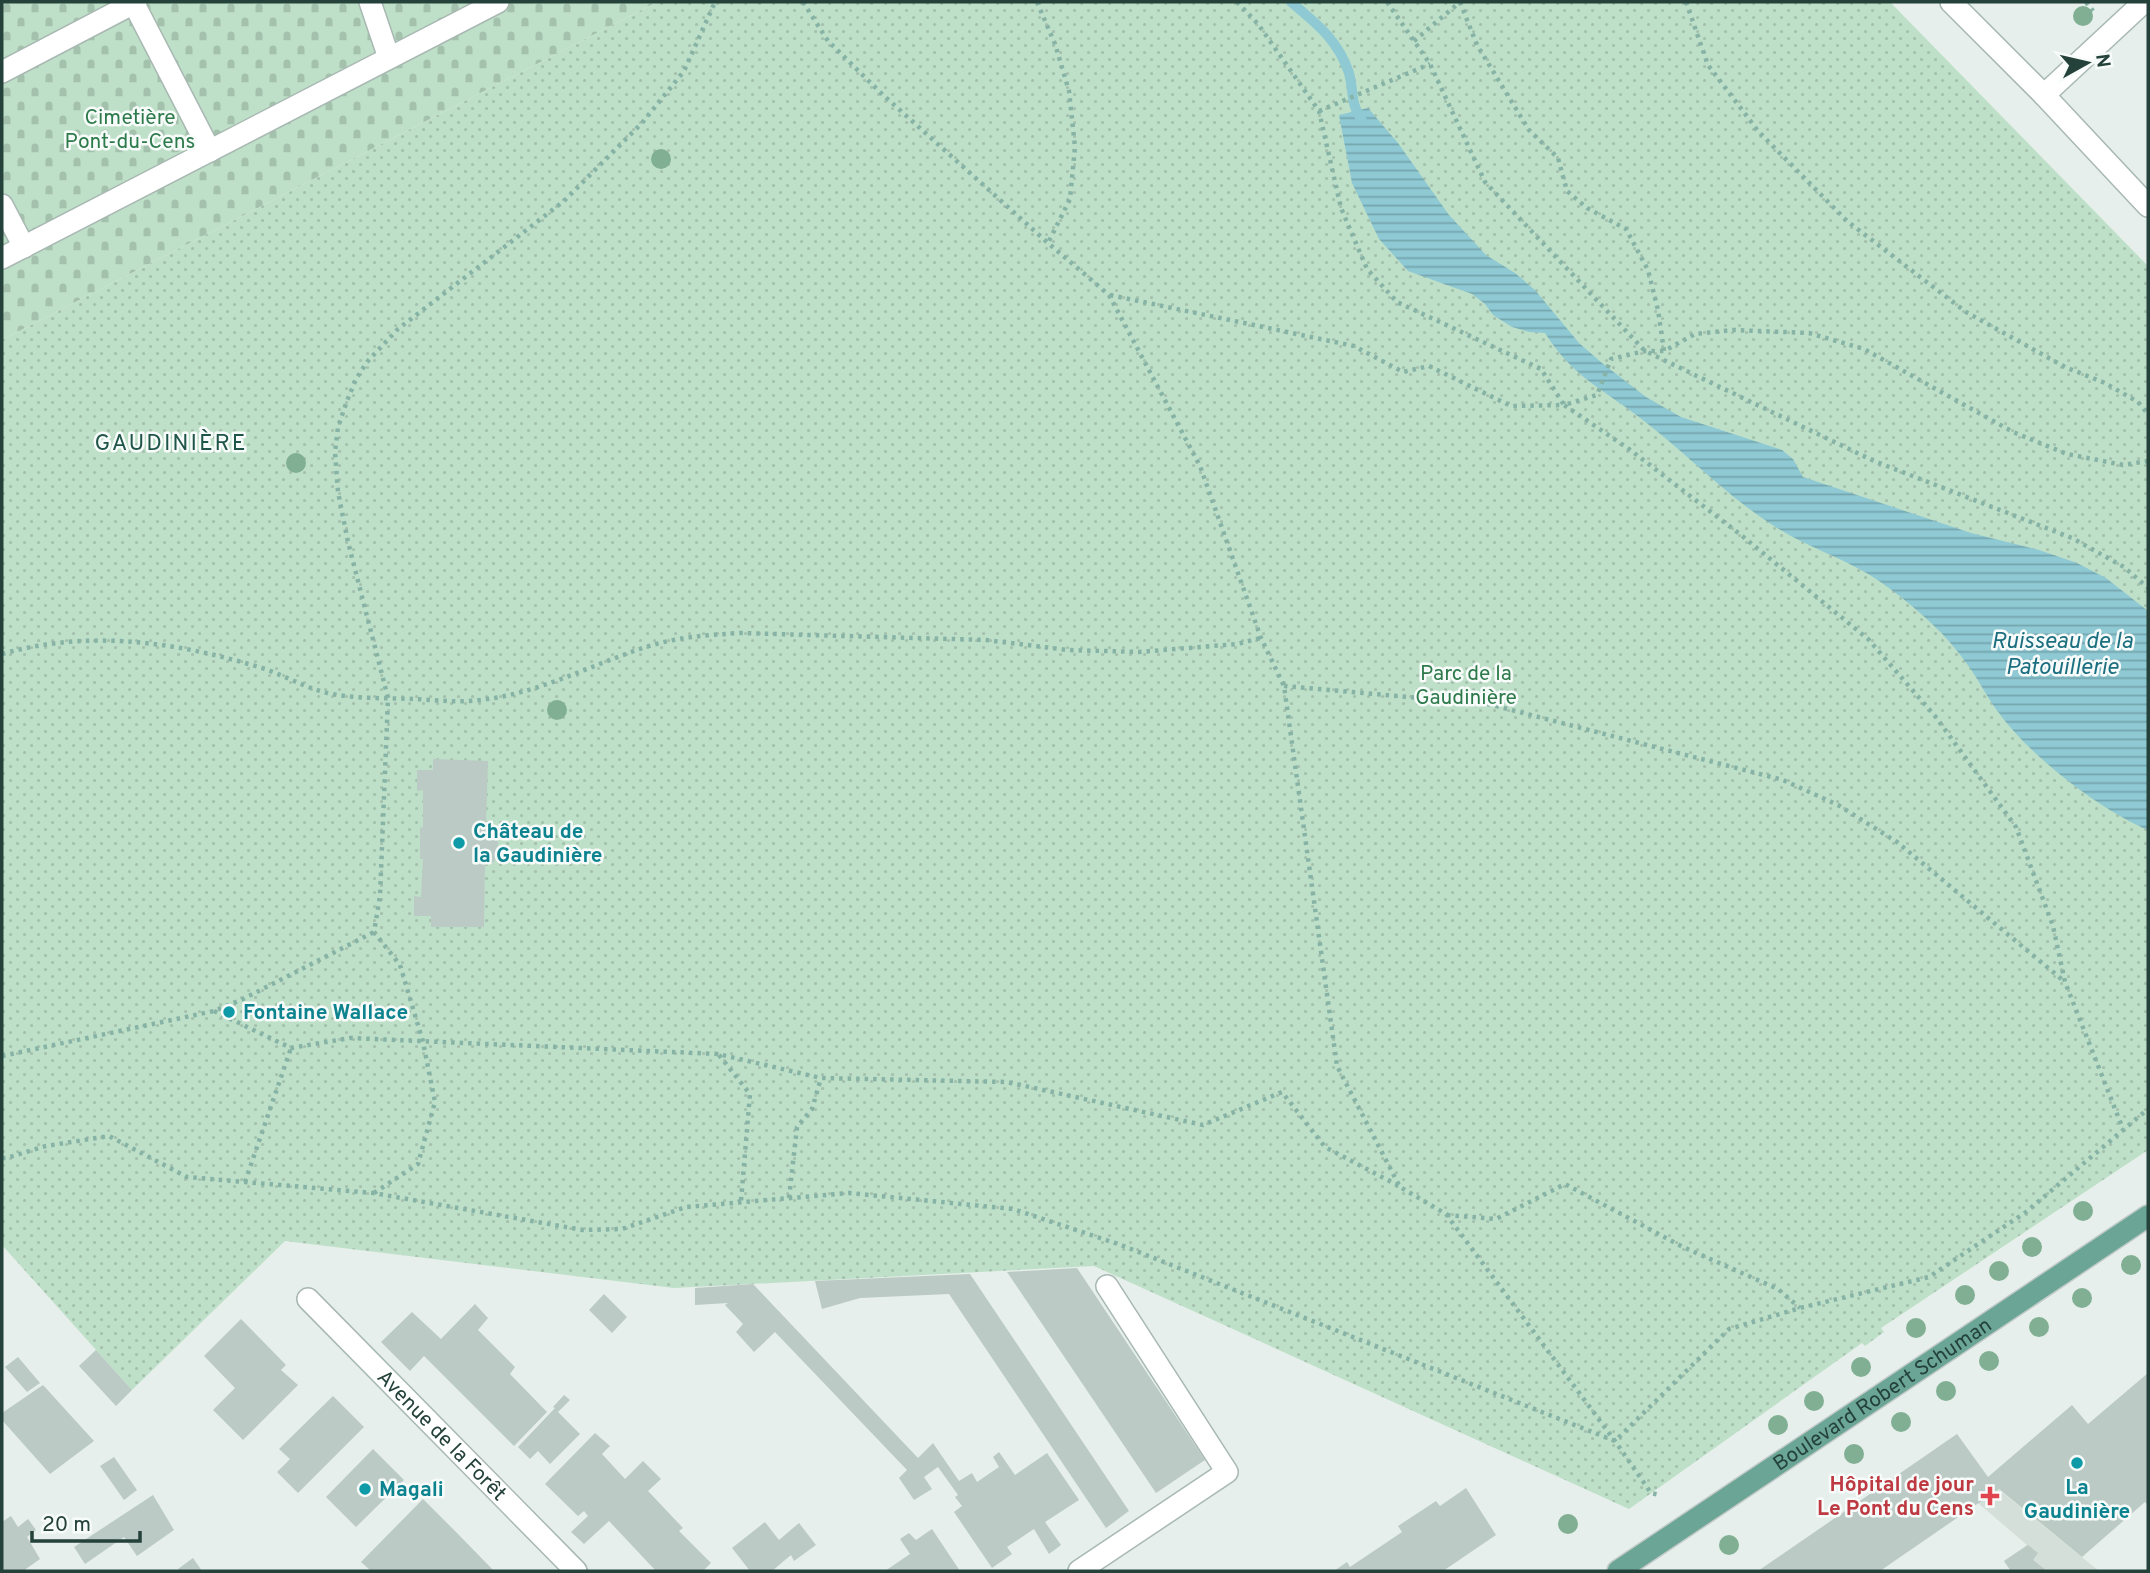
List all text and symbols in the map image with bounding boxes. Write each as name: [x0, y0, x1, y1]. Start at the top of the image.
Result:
north arrow: [2052, 28, 2122, 98]
text: N: [2089, 52, 2115, 69]
park label: Cimetière Pont-du-Cens: [65, 105, 195, 156]
district label: GAUDINIÈRE: [94, 429, 248, 459]
water label: Ruisseau de la Patouillerie: [1991, 628, 2133, 683]
park label: Parc de la Gaudinière: [1415, 661, 1517, 712]
place label: Château de la Gaudinière: [473, 819, 602, 870]
marker: Château de la Gaudinière: [451, 835, 467, 851]
place label: Fontaine Wallace: [243, 1000, 408, 1027]
marker: Fontaine Wallace: [221, 1004, 237, 1020]
street label: Boulevard Robert Schuman: [1768, 1312, 1998, 1478]
street label: Avenue de la Forêt: [370, 1365, 512, 1508]
marker: La Gaudinière: [2069, 1455, 2085, 1471]
place label: Hôpital de jour Le Pont du Cens: [1817, 1472, 1974, 1523]
place label: La Gaudinière: [2024, 1475, 2130, 1526]
place label: Magali: [379, 1477, 444, 1504]
marker: Magali: [357, 1481, 373, 1497]
marker: Hôpital de jour Le Pont du Cens: [1980, 1486, 2000, 1506]
scale bar: [32, 1500, 140, 1544]
text: 20 m: [42, 1512, 91, 1539]

